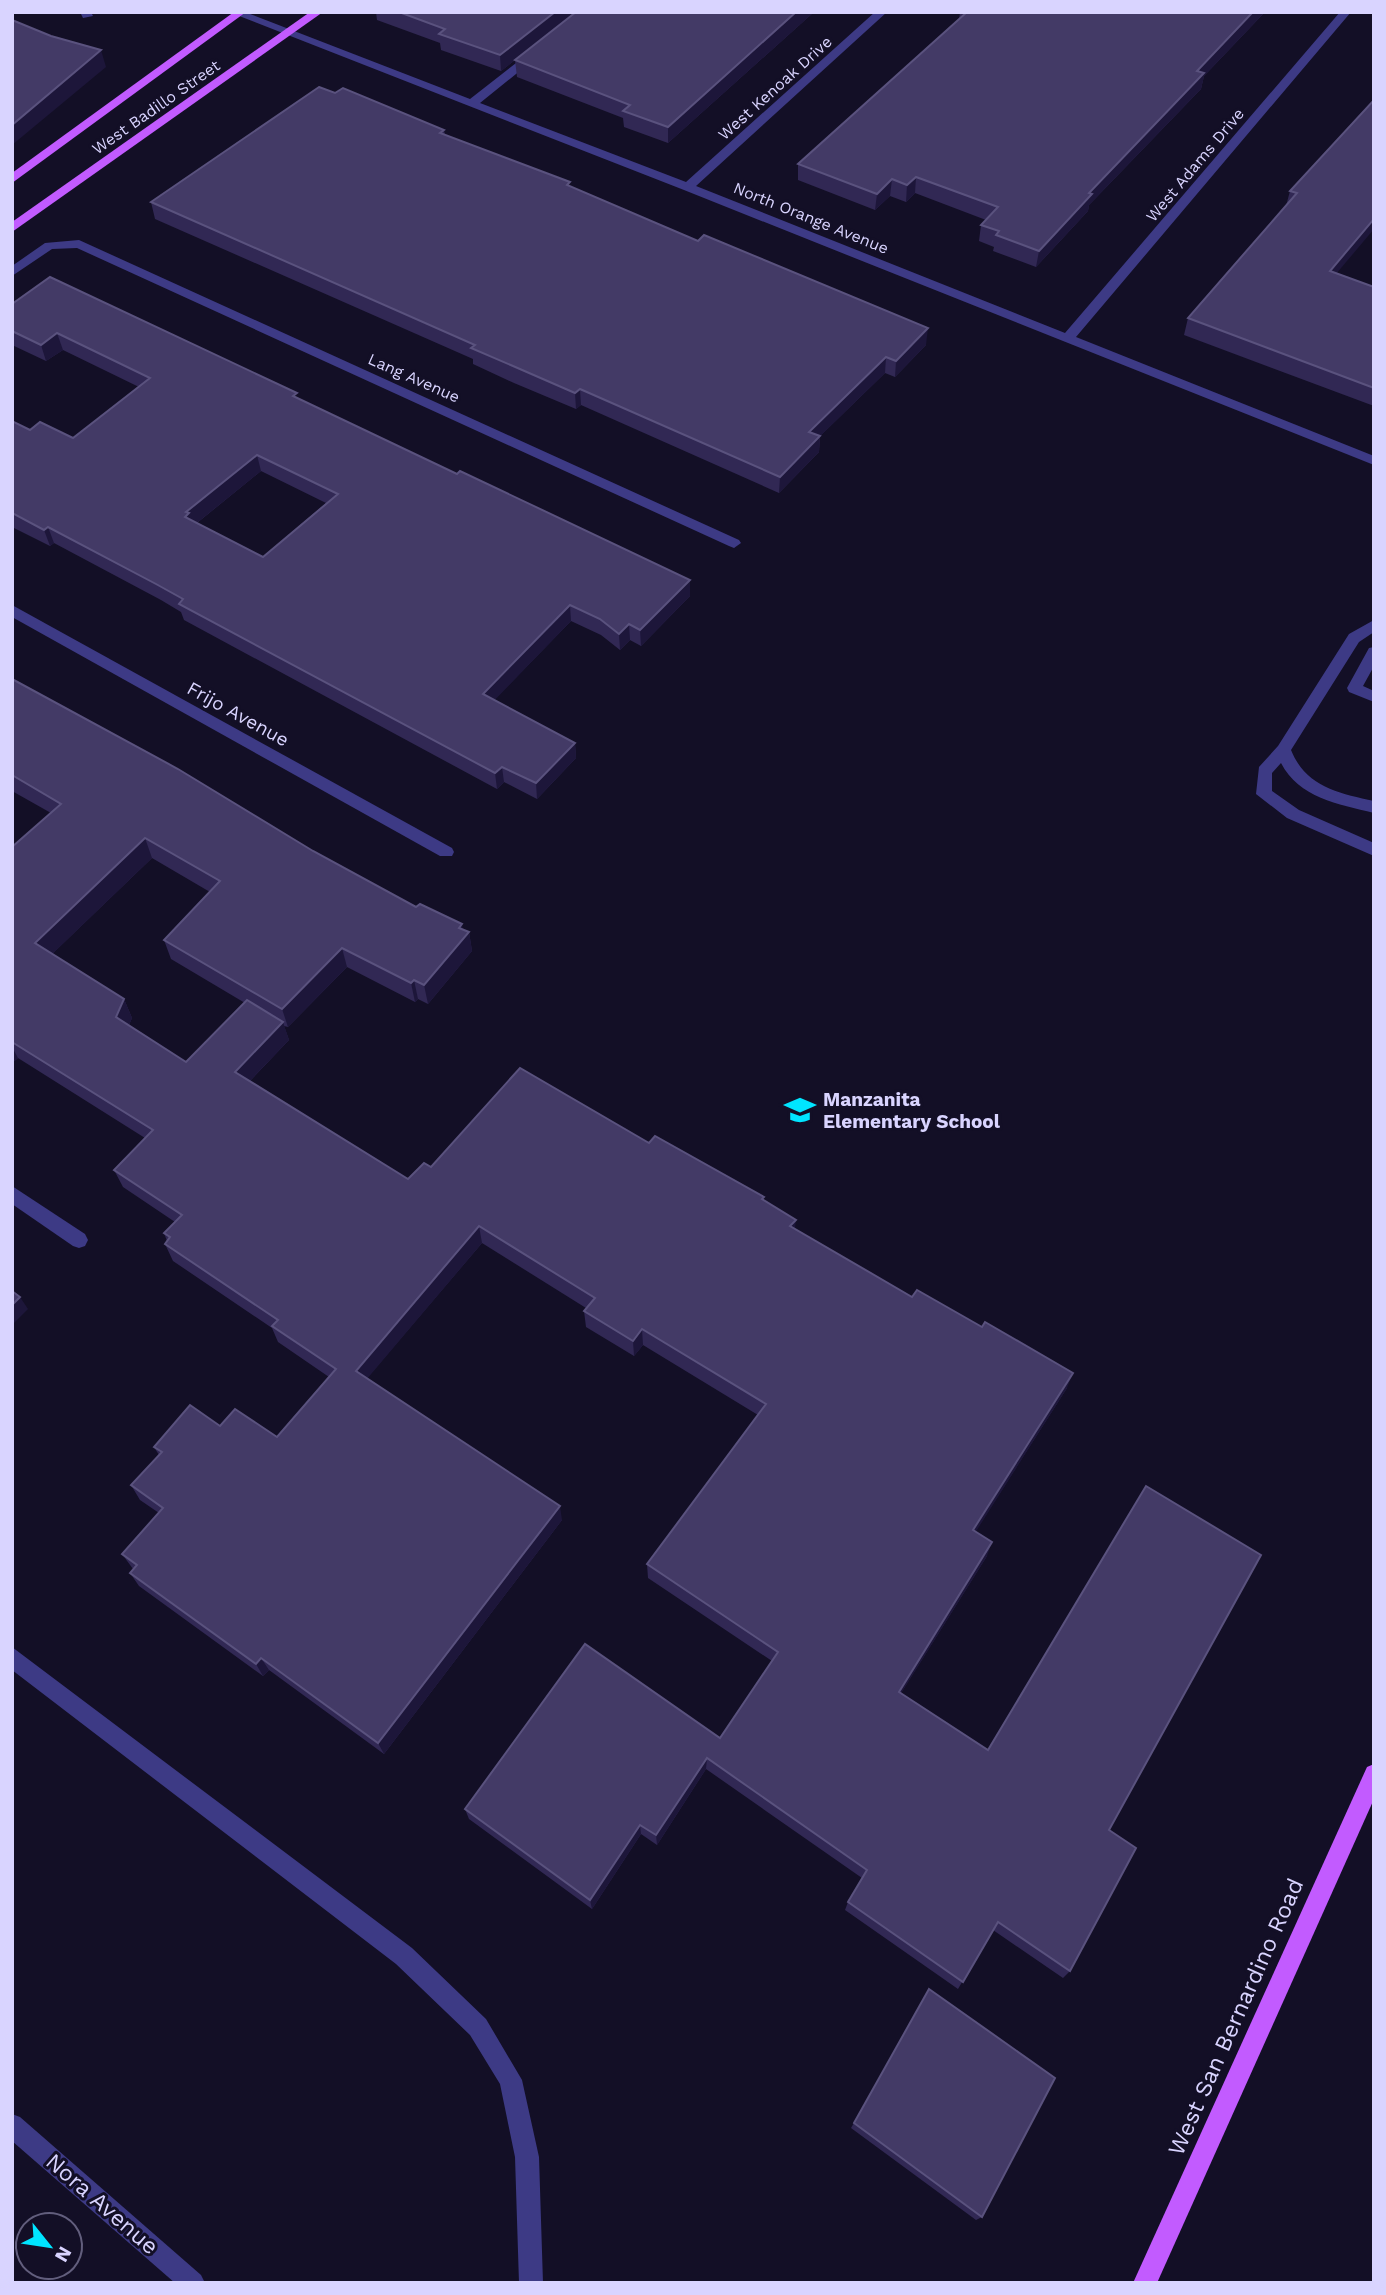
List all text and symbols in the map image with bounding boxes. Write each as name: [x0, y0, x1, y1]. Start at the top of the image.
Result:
street label: West Kenoak Drive: [714, 32, 836, 144]
street label: West Badillo Street: [89, 56, 224, 158]
street label: West Adams Drive: [1142, 104, 1248, 226]
street label: North Orange Avenue: [731, 178, 891, 258]
street label: Lang Avenue: [365, 349, 463, 407]
street label: Frijo Avenue: [183, 677, 293, 751]
place label: Manzanita Elementary School: [823, 1088, 1001, 1133]
school or university icon: Manzanita Elementary School: [783, 1093, 817, 1127]
street label: West San Bernardino Road: [1163, 1874, 1309, 2160]
street label: Nora Avenue: [39, 2147, 165, 2261]
north arrow: [14, 2211, 84, 2281]

